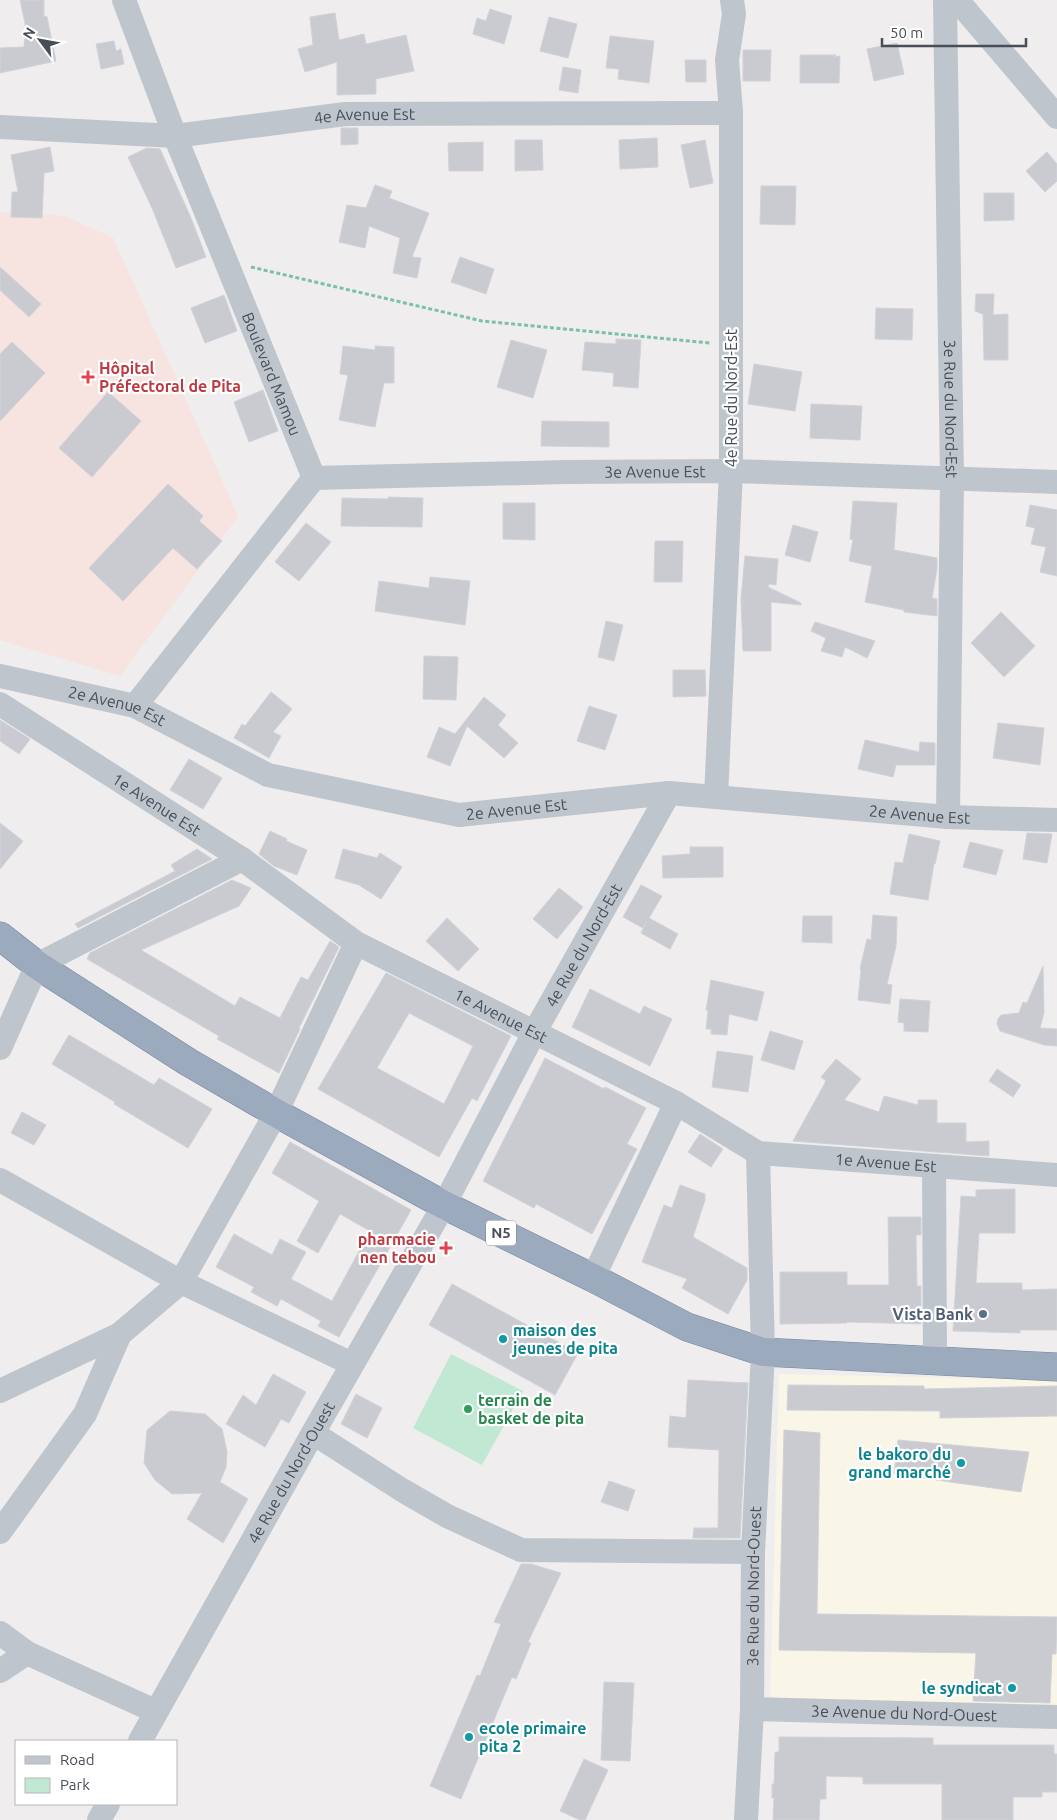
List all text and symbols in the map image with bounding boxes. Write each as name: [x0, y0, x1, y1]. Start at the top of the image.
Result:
north arrow: [15, 15, 65, 65]
scale bar: [882, 15, 1026, 47]
text: N: [19, 24, 39, 42]
text: 50 m: [890, 24, 923, 41]
street label: 4e Avenue Est: [313, 105, 416, 127]
street label: Boulevard Mamou: [239, 310, 305, 438]
street label: 4e Rue du Nord-Est: [722, 328, 740, 467]
street label: 3e Rue du Nord-Est: [941, 340, 961, 479]
place label: Hôpital Préfectoral de Pita: [99, 359, 241, 395]
marker: Hôpital Préfectoral de Pita: [81, 370, 95, 384]
street label: 3e Avenue Est: [604, 462, 706, 481]
street label: 2e Avenue Est: [67, 682, 169, 730]
street label: 1e Avenue Est: [109, 769, 205, 840]
street label: 2e Avenue Est: [465, 795, 568, 823]
street label: 2e Avenue Est: [868, 801, 971, 827]
street label: 4e Rue du Nord-Est: [542, 880, 625, 1010]
street label: 1e Avenue Est: [452, 985, 551, 1046]
street label: 1e Avenue Est: [835, 1150, 938, 1175]
road number: N5: [486, 1220, 516, 1246]
place label: pharmacie nen tebou: [358, 1230, 436, 1266]
marker: pharmacie nen tebou: [440, 1242, 452, 1254]
place label: Vista Bank: [893, 1305, 973, 1323]
marker: Vista Bank: [977, 1308, 989, 1320]
place label: maison des jeunes de pita: [511, 1321, 618, 1357]
marker: maison des jeunes de pita: [497, 1333, 509, 1345]
place label: terrain de basket de pita: [478, 1391, 584, 1427]
street label: 4e Rue du Nord-Ouest: [244, 1398, 338, 1547]
marker: terrain de basket de pita: [462, 1403, 474, 1415]
place label: le bakoro du grand marché: [848, 1445, 951, 1481]
marker: le bakoro du grand marché: [955, 1457, 967, 1469]
street label: 3e Rue du Nord-Ouest: [743, 1505, 764, 1666]
place label: le syndicat: [922, 1679, 1002, 1697]
marker: le syndicat: [1006, 1682, 1018, 1694]
street label: 3e Avenue du Nord-Ouest: [811, 1702, 998, 1724]
place label: ecole primaire pita 2: [479, 1719, 586, 1755]
marker: ecole primaire pita 2: [463, 1731, 475, 1743]
legend: [15, 1740, 178, 1805]
text: Road: [60, 1751, 95, 1768]
text: Park: [60, 1776, 90, 1793]

